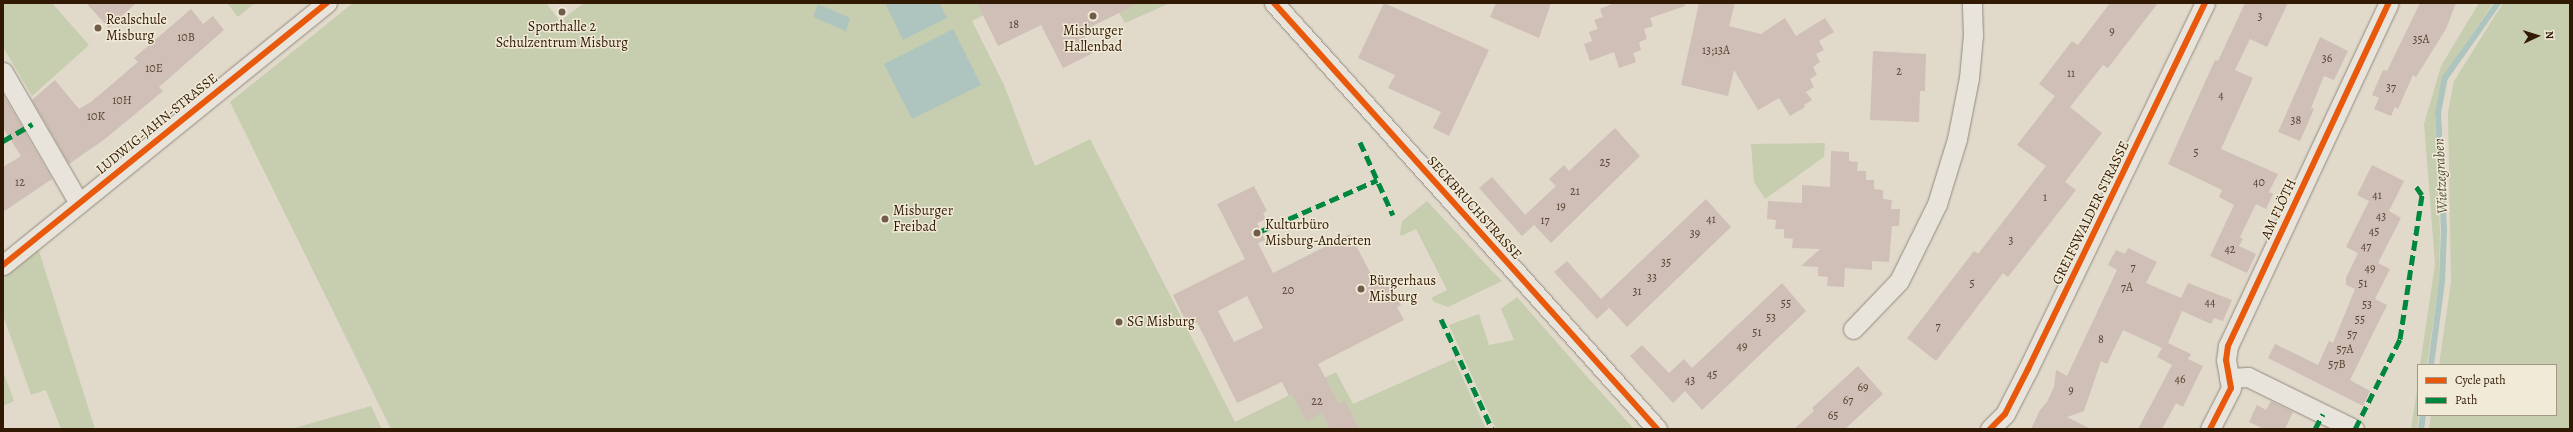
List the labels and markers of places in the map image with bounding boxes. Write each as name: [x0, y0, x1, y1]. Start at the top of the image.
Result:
marker: Sporthalle 2 Schulzentrum Misburg: [557, 7, 567, 17]
marker: Misburger Hallenbad: [1088, 11, 1098, 21]
place label: Realschule Misburg: [106, 12, 167, 44]
place label: Sporthalle 2 Schulzentrum Misburg: [496, 19, 628, 52]
marker: Realschule Misburg: [93, 23, 103, 33]
place label: Misburger Hallenbad: [1063, 23, 1123, 56]
place label: Misburger Freibad: [893, 203, 953, 236]
marker: Misburger Freibad: [880, 214, 890, 224]
place label: Kulturbüro Misburg-Anderten: [1265, 217, 1371, 250]
marker: Kulturbüro Misburg-Anderten: [1252, 228, 1262, 238]
place label: Bürgerhaus Misburg: [1369, 273, 1436, 306]
marker: Bürgerhaus Misburg: [1356, 284, 1366, 294]
place label: SG Misburg: [1127, 314, 1195, 330]
marker: SG Misburg: [1114, 317, 1124, 327]

